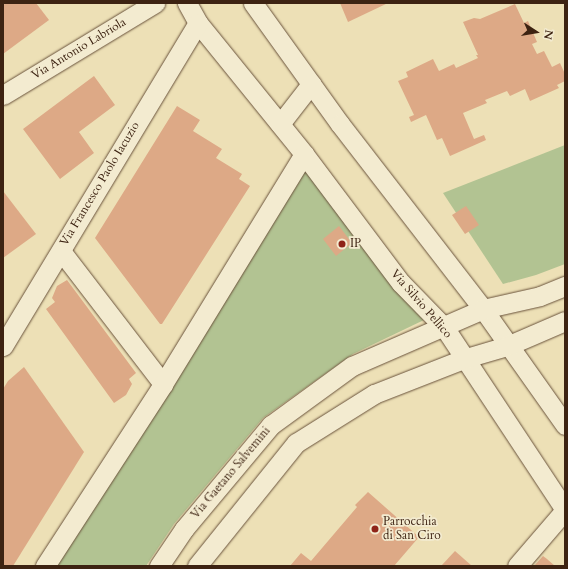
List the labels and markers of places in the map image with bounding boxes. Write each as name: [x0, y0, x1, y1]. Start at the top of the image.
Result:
place label: IP: [350, 237, 361, 251]
marker: IP: [337, 239, 347, 249]
place label: Parrocchia di San Ciro: [383, 515, 441, 543]
marker: Parrocchia di San Ciro: [370, 524, 380, 534]

